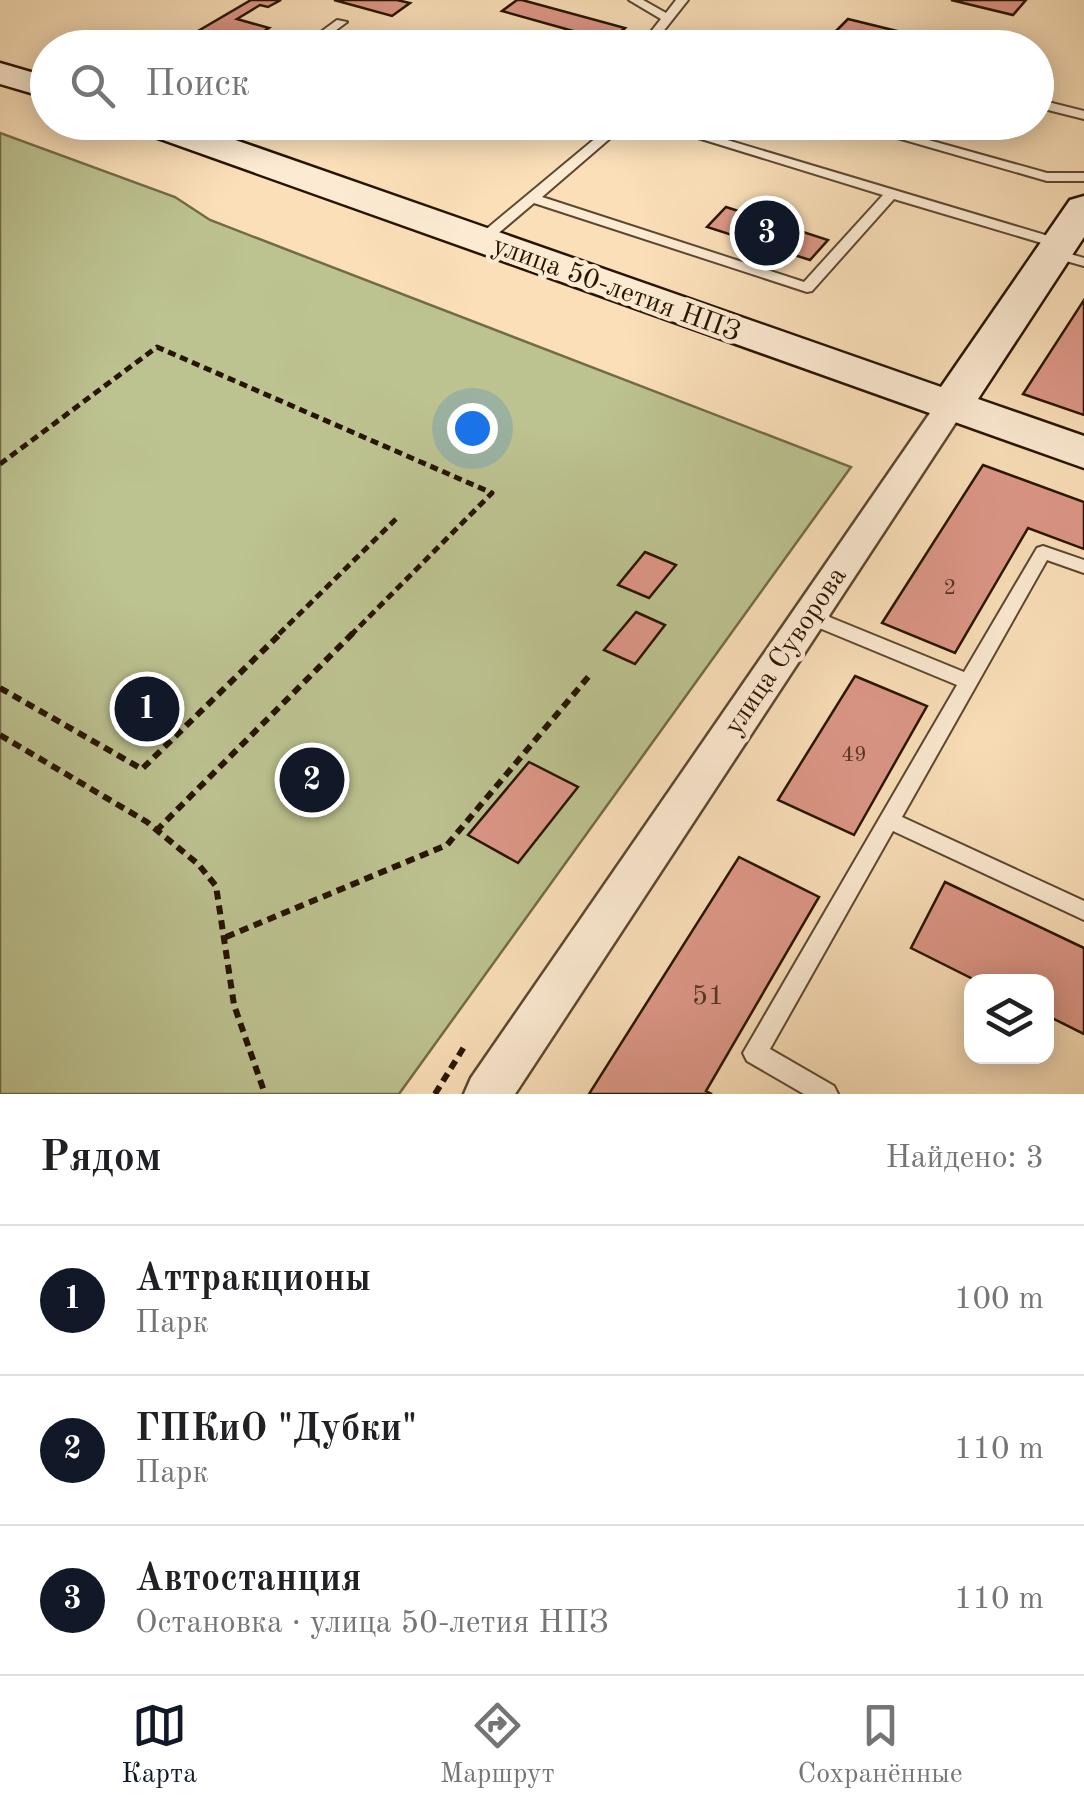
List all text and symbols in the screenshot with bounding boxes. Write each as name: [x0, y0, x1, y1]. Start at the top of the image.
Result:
search box: [30, 30, 1054, 140]
icon: search: [65, 58, 120, 113]
text: Поиск: [145, 66, 250, 104]
pin: 3: [734, 196, 800, 270]
street label: улица 50-летия НПЗ: [488, 232, 744, 348]
your location: [447, 403, 498, 454]
street label: улица Суворова: [720, 562, 853, 741]
house number: 2: [944, 577, 956, 599]
pin: 1: [114, 672, 180, 746]
pin: 2: [280, 742, 344, 818]
house number: 49: [841, 744, 867, 766]
map controls: [964, 974, 1054, 1064]
button: layers: [964, 974, 1054, 1064]
house number: 51: [692, 983, 724, 1011]
text: Рядом: [40, 1138, 162, 1180]
text: Найдено: 3: [885, 1143, 1044, 1175]
text: Аттракционы: [135, 1261, 371, 1299]
text: 1: [63, 1284, 82, 1316]
text: 100 m: [954, 1284, 1044, 1316]
text: Парк: [135, 1308, 209, 1340]
text: ГПКиО "Дубки": [135, 1411, 417, 1449]
text: 2: [63, 1434, 82, 1466]
text: 110 m: [954, 1434, 1044, 1466]
text: Парк: [135, 1458, 209, 1490]
text: Автостанция: [135, 1561, 361, 1599]
text: 3: [63, 1584, 82, 1616]
text: 110 m: [954, 1584, 1044, 1616]
text: Остановка · улица 50-летия НПЗ: [135, 1608, 609, 1640]
tab: Карта: [121, 1698, 197, 1793]
tab: Маршрут: [440, 1698, 555, 1793]
tab: Сохранённые: [797, 1698, 963, 1793]

